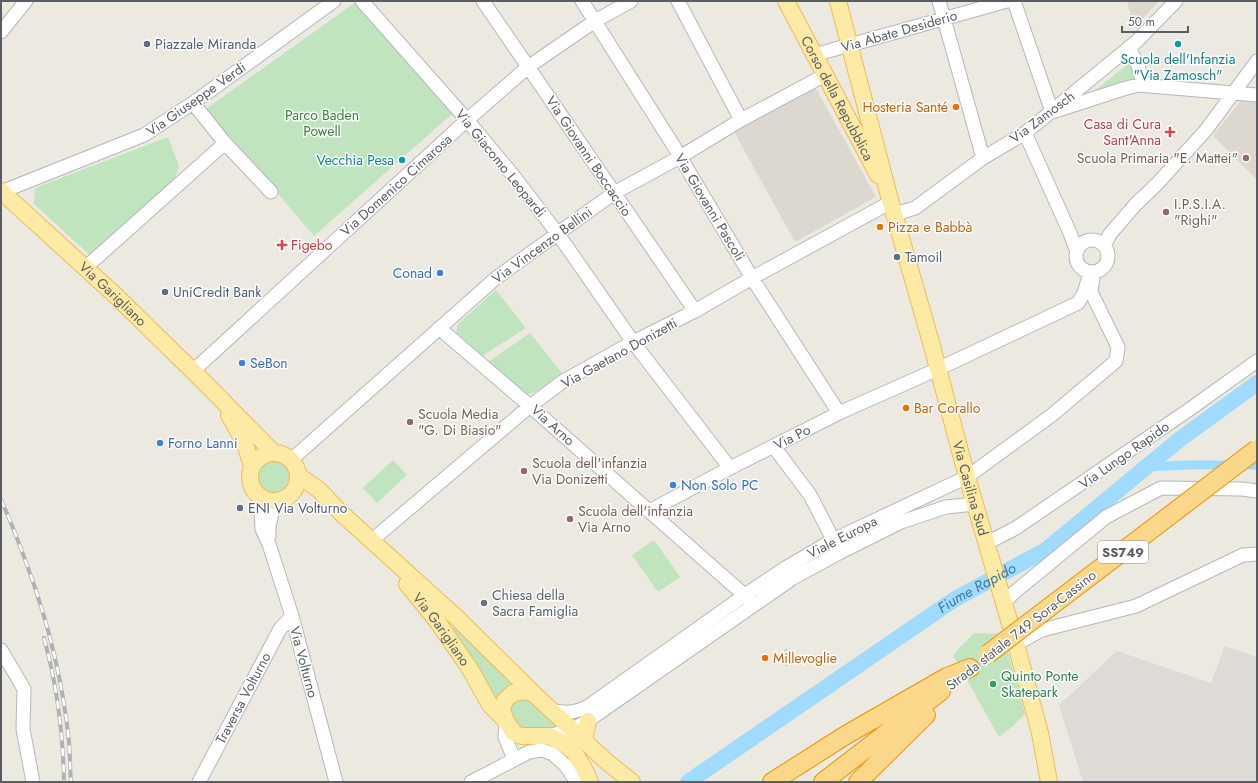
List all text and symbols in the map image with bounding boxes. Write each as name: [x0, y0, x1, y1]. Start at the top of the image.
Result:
street label: Via Abate Desiderio: [839, 5, 960, 57]
scale bar: [1122, 8, 1188, 34]
text: 50 m: [1128, 13, 1155, 31]
street label: Corso della Repubblica: [796, 32, 879, 164]
place label: Piazzale Miranda: [155, 34, 256, 54]
marker: Piazzale Miranda: [142, 39, 152, 49]
marker: Scuola dell'Infanzia "Via Zamosch": [1173, 39, 1183, 49]
place label: Scuola dell'Infanzia "Via Zamosch": [1121, 49, 1235, 85]
street label: Via Giuseppe Verdi: [142, 57, 250, 141]
street label: Via Zamosch: [1005, 86, 1079, 148]
street label: Via Giovanni Boccaccio: [541, 92, 637, 221]
place label: Hosteria Santé: [862, 97, 948, 117]
marker: Hosteria Santé: [951, 102, 961, 112]
street label: Via Giacomo Leopardi: [451, 104, 551, 222]
park label: Parco Baden Powell: [285, 105, 359, 141]
place label: Casa di Cura Sant'Anna: [1084, 114, 1161, 150]
marker: Casa di Cura Sant'Anna: [1164, 126, 1176, 138]
street label: Via Domenico Cimarosa: [336, 129, 456, 241]
place label: Scuola Primaria "E. Mattei": [1077, 148, 1238, 168]
place label: Vecchia Pesa: [317, 150, 394, 170]
street label: Via Giovanni Pascoli: [670, 150, 750, 264]
marker: Scuola Primaria "E. Mattei": [1241, 153, 1251, 163]
marker: Vecchia Pesa: [397, 155, 407, 165]
place label: I.P.S.I.A. "Righi": [1174, 194, 1226, 230]
street label: Via Vincenzo Bellini: [488, 202, 596, 288]
marker: I.P.S.I.A. "Righi": [1161, 207, 1171, 217]
place label: Pizza e Babbà: [888, 217, 972, 237]
marker: Pizza e Babbà: [875, 222, 885, 232]
place label: Figebo: [291, 235, 333, 255]
marker: Figebo: [276, 239, 288, 251]
place label: Tamoil: [905, 247, 942, 267]
marker: Tamoil: [892, 252, 902, 262]
street label: Via Garigliano: [75, 257, 152, 331]
place label: Conad: [393, 263, 432, 283]
marker: Conad: [435, 268, 445, 278]
place label: UniCredit Bank: [173, 282, 262, 302]
marker: UniCredit Bank: [160, 287, 170, 297]
street label: Via Gaetano Donizetti: [557, 313, 681, 393]
place label: SeBon: [250, 353, 288, 373]
marker: SeBon: [237, 358, 247, 368]
place label: Bar Corallo: [914, 398, 981, 418]
street label: Via Arno: [527, 400, 580, 450]
marker: Bar Corallo: [901, 403, 911, 413]
place label: Scuola Media "G. Di Biasio": [418, 404, 501, 440]
street label: Via Lungo Rapido: [1075, 416, 1174, 494]
marker: Scuola Media "G. Di Biasio": [405, 417, 415, 427]
street label: Via Po: [770, 419, 814, 455]
place label: Forno Lanni: [168, 433, 238, 453]
marker: Forno Lanni: [155, 438, 165, 448]
street label: Via Casilina Sud: [948, 439, 994, 538]
place label: Scuola dell'infanzia Via Donizetti: [532, 453, 647, 489]
marker: Scuola dell'infanzia Via Donizetti: [519, 466, 529, 476]
place label: Non Solo PC: [681, 475, 759, 495]
marker: Non Solo PC: [668, 480, 678, 490]
place label: ENI Via Volturno: [248, 498, 348, 518]
place label: Scuola dell'infanzia Via Arno: [578, 501, 693, 537]
marker: ENI Via Volturno: [235, 503, 245, 513]
street label: Viale Europa: [803, 511, 881, 563]
marker: Scuola dell'infanzia Via Arno: [565, 514, 575, 524]
road number: SS749: [1098, 541, 1148, 563]
water label: Fiume Rapido: [933, 557, 1020, 619]
street label: Strada statale 749 Sora-Cassino: [942, 565, 1101, 695]
place label: Chiesa della Sacra Famiglia: [492, 585, 578, 621]
street label: Via Garigliano: [408, 588, 475, 670]
marker: Chiesa della Sacra Famiglia: [479, 598, 489, 608]
street label: Via Volturno: [285, 624, 323, 700]
street label: Traversa Volturno: [210, 648, 276, 747]
place label: Millevoglie: [773, 648, 837, 668]
marker: Millevoglie: [760, 653, 770, 663]
place label: Quinto Ponte Skatepark: [1001, 666, 1078, 702]
marker: Quinto Ponte Skatepark: [988, 679, 998, 689]

